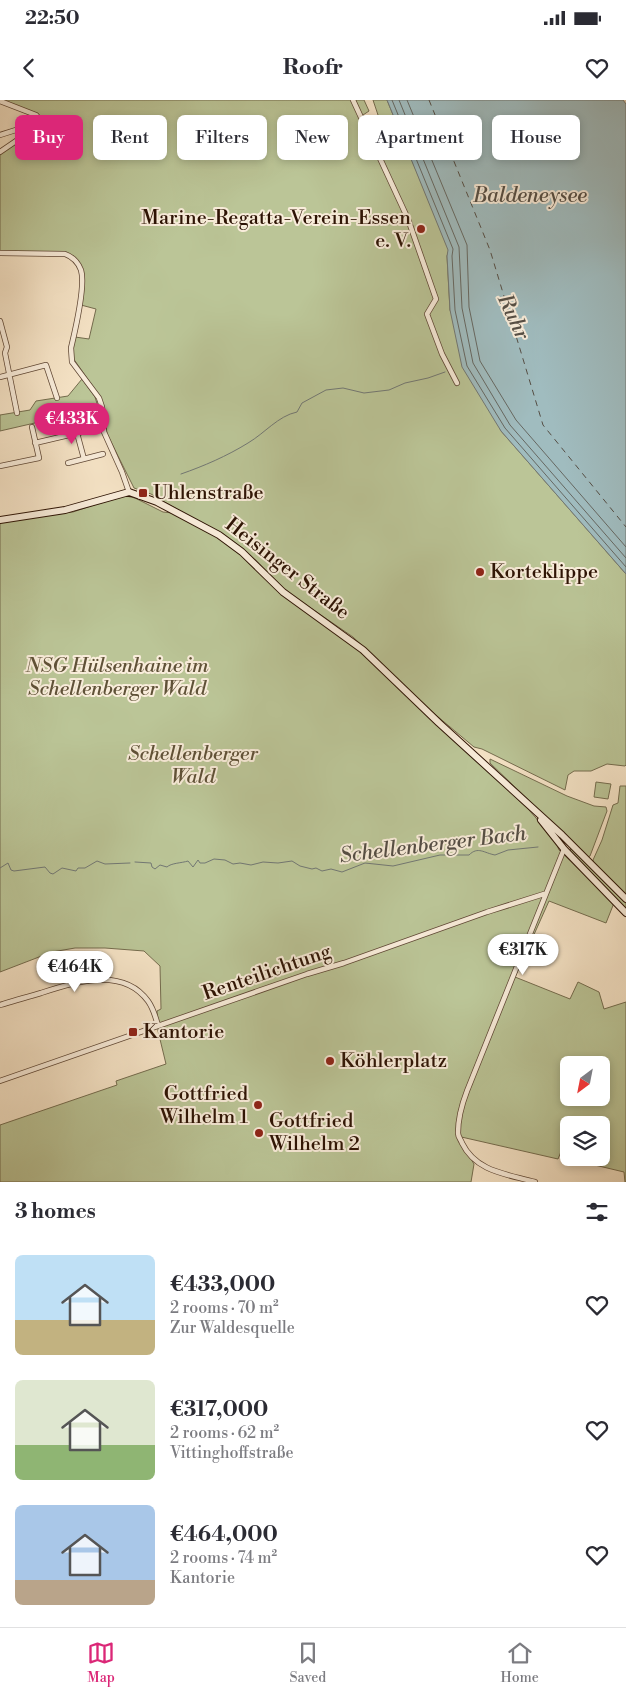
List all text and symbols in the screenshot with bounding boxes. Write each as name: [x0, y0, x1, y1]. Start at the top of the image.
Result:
text: 22:50: [25, 6, 80, 30]
icon: back: [15, 54, 43, 82]
text: Roofr: [283, 54, 343, 81]
icon: heart: [583, 54, 611, 82]
chip: Buy: [15, 115, 83, 160]
chip: Rent: [93, 115, 167, 160]
chip: Filters: [177, 115, 267, 160]
chip: New: [277, 115, 348, 160]
chip: Apartment: [358, 115, 482, 160]
chip: House: [492, 115, 580, 160]
water label: Baldeneysee: [472, 183, 587, 209]
place label: Marine-Regatta-Verein-Essen e. V.: [141, 206, 411, 254]
marker: Marine-Regatta-Verein-Essen e. V.: [415, 223, 427, 235]
water label: Ruhr: [491, 289, 535, 345]
pin: €433K: [37, 402, 107, 445]
text: €433K: [45, 409, 99, 429]
place label: Uhlenstraße: [153, 481, 264, 506]
marker: Uhlenstraße: [137, 487, 149, 499]
street label: Heisinger Straße: [220, 512, 354, 626]
place label: Korteklippe: [490, 560, 598, 585]
marker: Korteklippe: [474, 566, 486, 578]
park label: NSG Hülsenhaine im Schellenberger Wald: [24, 654, 209, 702]
park label: Schellenberger Wald: [128, 742, 258, 790]
water label: Schellenberger Bach: [338, 821, 528, 869]
pin: €317K: [488, 934, 558, 976]
street label: Renteilichtung: [199, 939, 335, 1007]
text: €317K: [499, 940, 547, 960]
pin: €464K: [40, 950, 110, 993]
text: €464K: [47, 957, 103, 977]
place label: Kantorie: [143, 1020, 224, 1045]
marker: Kantorie: [127, 1026, 139, 1038]
place label: Köhlerplatz: [340, 1049, 447, 1074]
marker: Köhlerplatz: [324, 1055, 336, 1067]
north arrow: [560, 1056, 610, 1106]
map controls: [560, 1056, 610, 1166]
place label: Gottfried Wilhelm 1: [159, 1082, 249, 1130]
marker: Gottfried Wilhelm 1: [252, 1099, 264, 1111]
place label: Gottfried Wilhelm 2: [268, 1109, 360, 1157]
button: layers: [560, 1116, 610, 1166]
marker: Gottfried Wilhelm 2: [253, 1127, 265, 1139]
icon: filters: [583, 1198, 611, 1226]
text: 3 homes: [15, 1199, 96, 1225]
text: €433,000: [170, 1272, 275, 1298]
icon: home: [55, 1275, 115, 1335]
icon: heart: [583, 1291, 611, 1319]
text: 2 rooms · 70 m²: [170, 1298, 279, 1318]
text: Zur Waldesquelle: [170, 1318, 295, 1338]
text: €317,000: [170, 1397, 268, 1423]
icon: home: [55, 1400, 115, 1460]
icon: heart: [583, 1416, 611, 1444]
text: 2 rooms · 62 m²: [170, 1423, 279, 1443]
text: Vittinghoffstraße: [170, 1443, 294, 1463]
text: €464,000: [170, 1522, 278, 1548]
icon: home: [55, 1525, 115, 1585]
icon: heart: [583, 1541, 611, 1569]
text: 2 rooms · 74 m²: [170, 1548, 277, 1568]
text: Kantorie: [170, 1568, 235, 1588]
tab: Map: [87, 1639, 115, 1687]
tab: Saved: [289, 1639, 326, 1687]
tab: Home: [500, 1639, 539, 1687]

